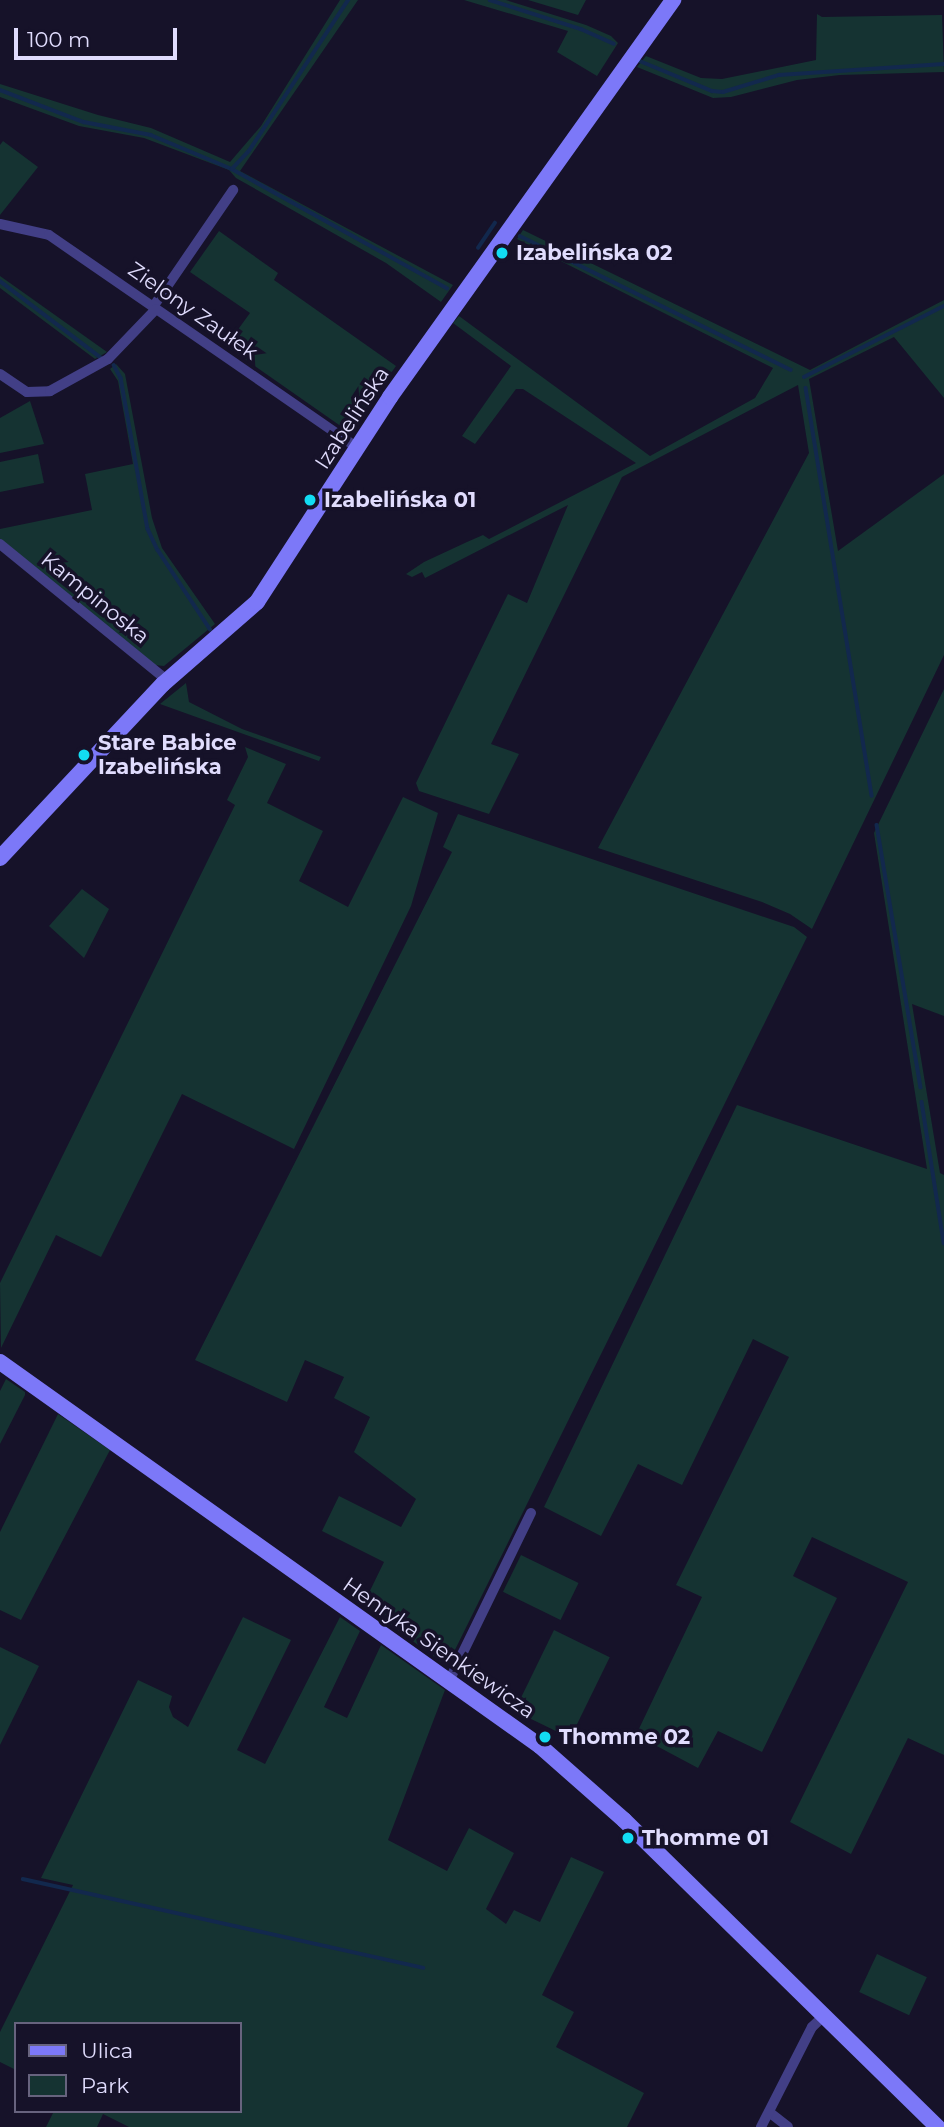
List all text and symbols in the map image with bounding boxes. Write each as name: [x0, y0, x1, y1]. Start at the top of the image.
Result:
scale bar: [18, 14, 180, 58]
text: 100 m: [27, 27, 90, 52]
place label: Izabelińska 02: [516, 240, 672, 266]
marker: Izabelińska 02: [494, 245, 510, 261]
street label: Zielony Zaułek: [123, 257, 263, 365]
street label: Izabelińska: [310, 362, 394, 474]
place label: Izabelińska 01: [324, 487, 476, 513]
marker: Izabelińska 01: [302, 492, 318, 508]
street label: Kampinoska: [36, 547, 154, 649]
place label: Stare Babice Izabelińska: [98, 730, 237, 780]
marker: Stare Babice Izabelińska: [76, 747, 92, 763]
street label: Henryka Sienkiewicza: [338, 1572, 540, 1724]
place label: Thomme 02: [559, 1724, 690, 1750]
marker: Thomme 02: [537, 1729, 553, 1745]
place label: Thomme 01: [642, 1825, 769, 1851]
marker: Thomme 01: [620, 1830, 636, 1846]
legend: [14, 2022, 242, 2113]
text: Ulica: [81, 2038, 133, 2063]
text: Park: [81, 2073, 129, 2098]

